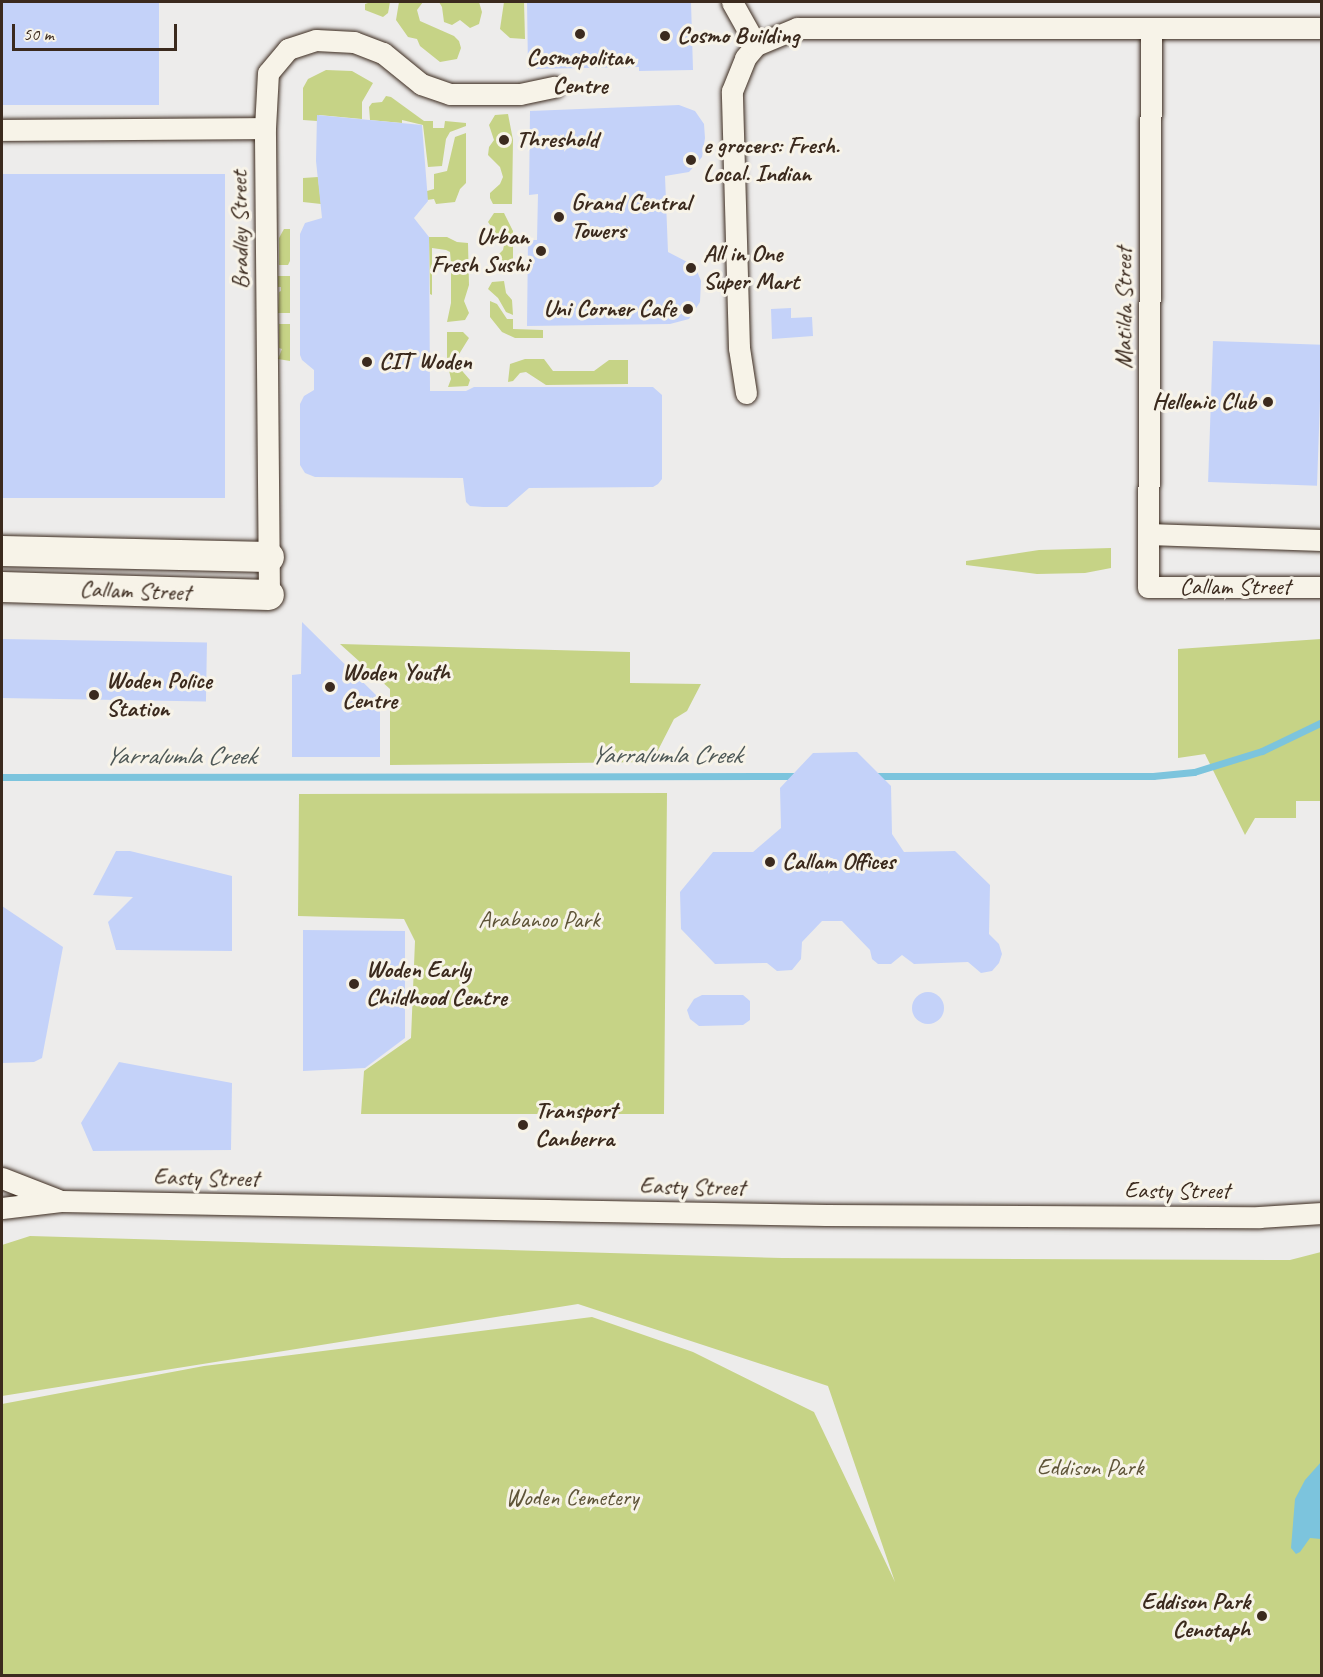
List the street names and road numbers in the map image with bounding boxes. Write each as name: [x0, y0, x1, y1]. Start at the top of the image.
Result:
street label: Bradley Street: [225, 170, 255, 290]
street label: Matilda Street: [1110, 247, 1138, 369]
street label: Callam Street: [1179, 573, 1291, 601]
street label: Callam Street: [79, 575, 191, 607]
street label: Easty Street: [153, 1163, 259, 1193]
street label: Easty Street: [639, 1172, 745, 1202]
street label: Easty Street: [1124, 1177, 1230, 1205]

